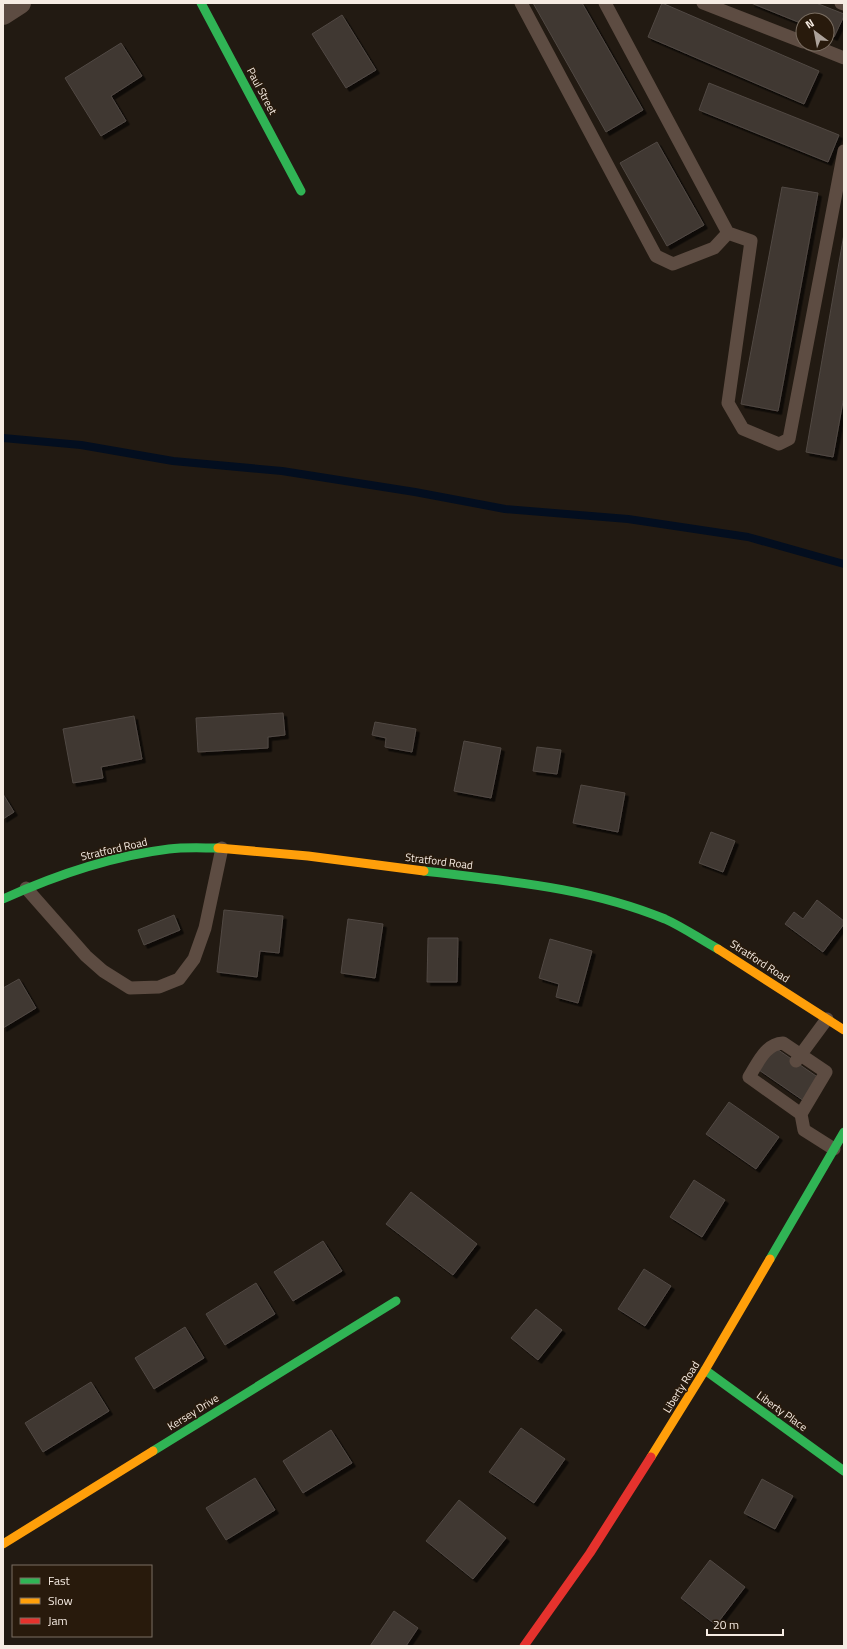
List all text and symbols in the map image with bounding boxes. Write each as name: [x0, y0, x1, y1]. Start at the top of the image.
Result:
north arrow: [795, 12, 835, 52]
text: N: [802, 15, 817, 32]
street label: Paul Street: [243, 65, 281, 117]
street label: Stratford Road: [79, 834, 149, 864]
street label: Stratford Road: [404, 849, 474, 873]
street label: Stratford Road: [727, 936, 793, 986]
street label: Liberty Road: [659, 1358, 703, 1416]
street label: Liberty Place: [753, 1387, 811, 1435]
street label: Kersey Drive: [164, 1390, 222, 1434]
legend: [12, 1565, 152, 1637]
text: Fast: [48, 1571, 71, 1590]
text: Slow: [48, 1591, 73, 1610]
text: Jam: [48, 1611, 68, 1630]
scale bar: [707, 1611, 783, 1637]
text: 20 m: [713, 1615, 739, 1634]

